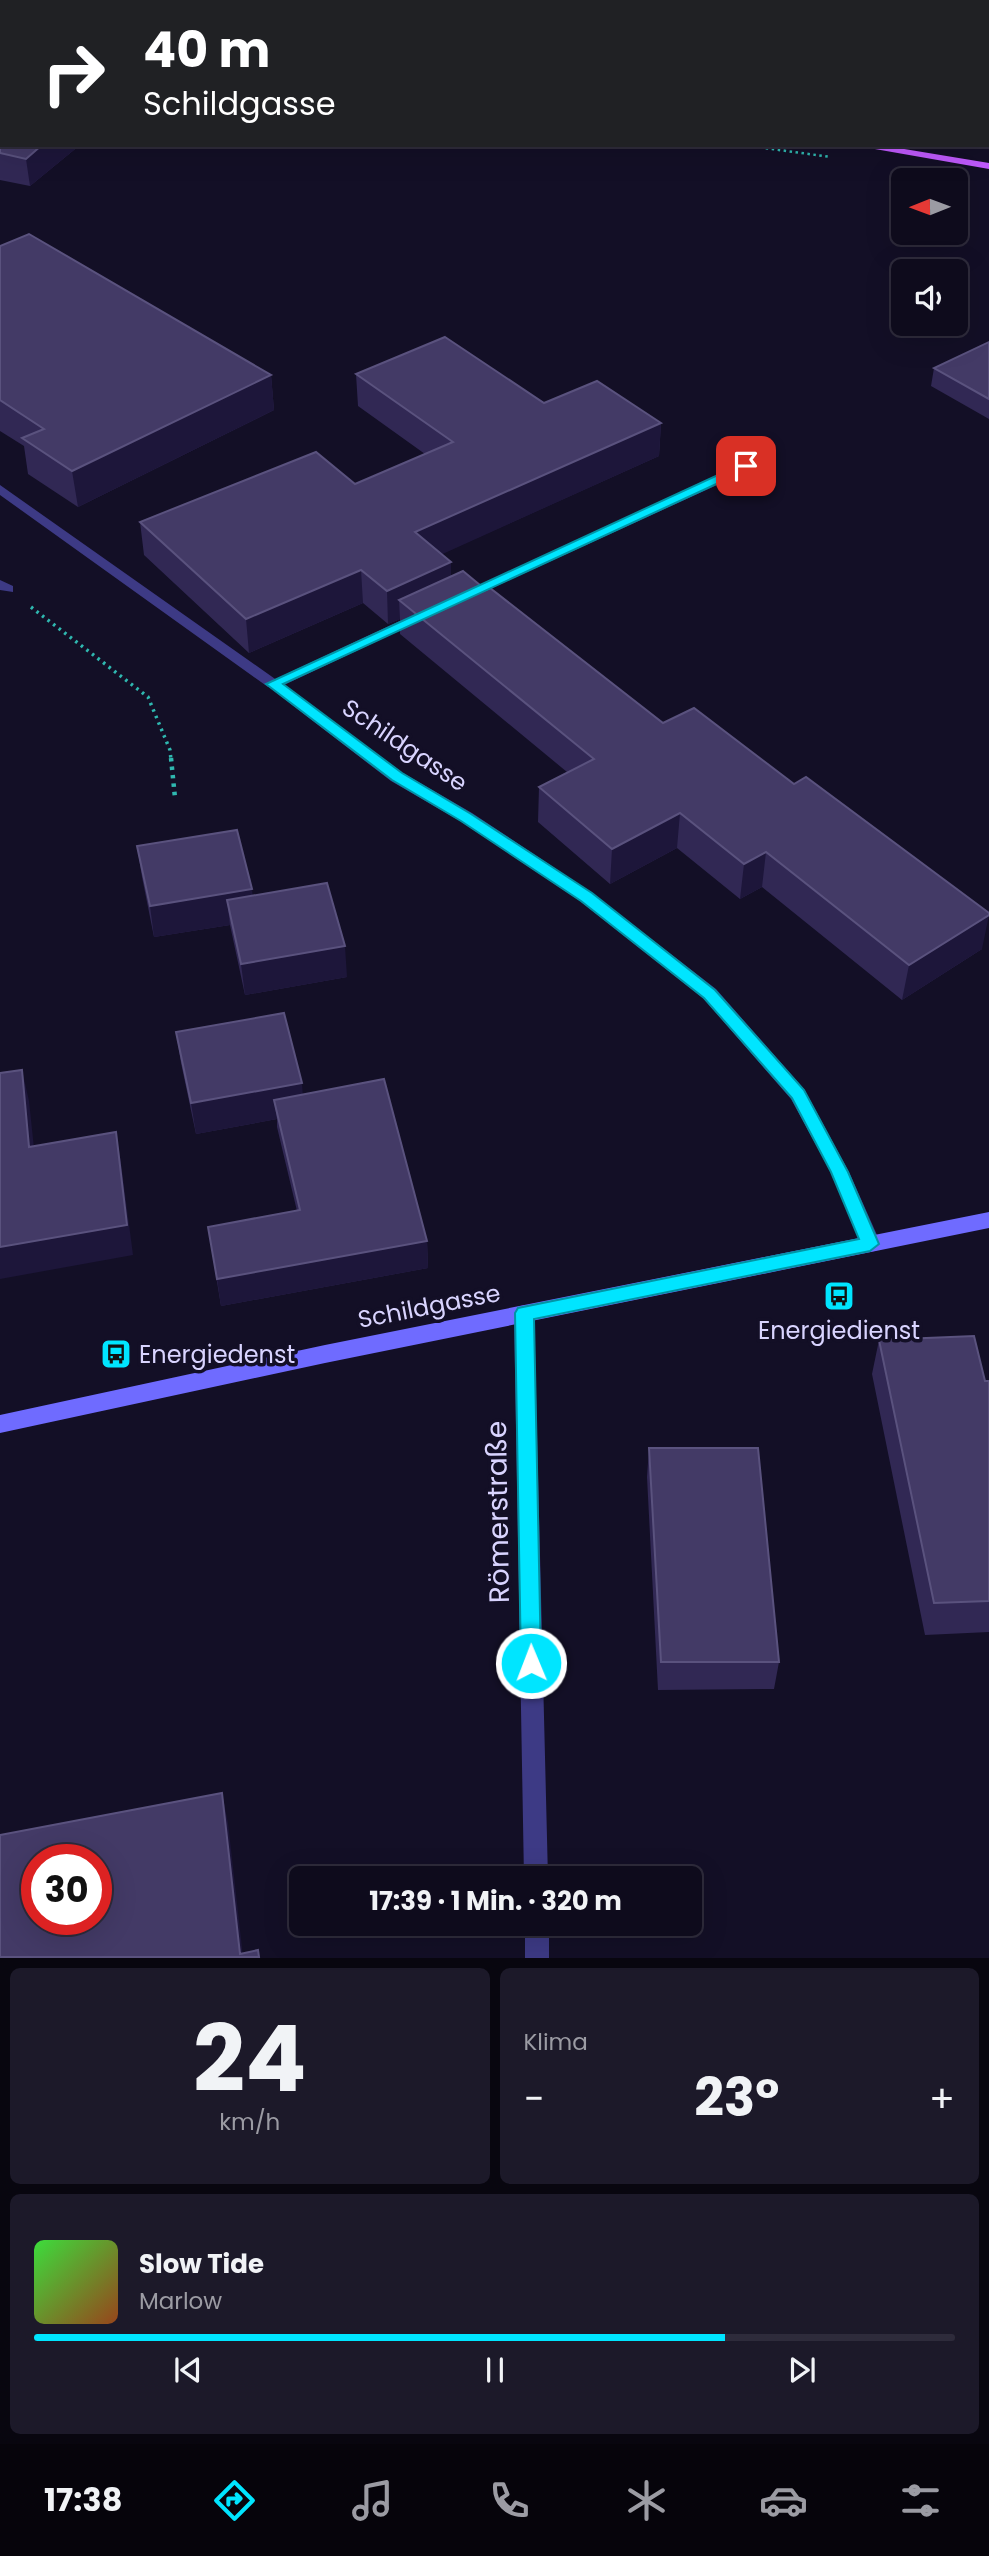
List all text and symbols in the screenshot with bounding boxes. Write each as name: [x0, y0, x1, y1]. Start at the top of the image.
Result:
text: 40 m: [143, 16, 270, 84]
icon: right: [28, 28, 119, 119]
text: Schildgasse: [143, 81, 336, 126]
north arrow: [891, 168, 968, 245]
map controls: [891, 168, 968, 336]
button: sound: [891, 259, 968, 336]
pin: [716, 436, 776, 496]
icon: arrive: [727, 447, 765, 485]
street label: Schildgasse: [336, 691, 474, 799]
street label: Schildgasse: [355, 1276, 503, 1336]
bus stop icon: Energiedienst: [822, 1279, 856, 1313]
place label: Energiedienst: [758, 1314, 920, 1347]
bus stop icon: Energiedenst: [99, 1337, 133, 1371]
place label: Energiedenst: [139, 1338, 295, 1371]
street label: Römerstraße: [477, 1421, 519, 1603]
position arrow: [494, 1626, 568, 1700]
speed limit sign: 30: [21, 1844, 112, 1935]
text: 17:39 · 1 Min. · 320 m: [369, 1883, 622, 1919]
text: 24: [193, 1995, 307, 2123]
text: Klima: [524, 2026, 588, 2058]
text: 23°: [694, 2061, 779, 2134]
text: −: [524, 2072, 544, 2125]
text: +: [929, 2072, 955, 2125]
text: km/h: [219, 2106, 280, 2138]
text: Slow Tide: [139, 2246, 264, 2282]
text: Marlow: [139, 2285, 222, 2317]
icon: previous: [169, 2351, 207, 2389]
icon: pause: [476, 2351, 514, 2389]
icon: next: [783, 2351, 821, 2389]
icon: directions: [210, 2476, 259, 2525]
icon: music: [348, 2476, 397, 2525]
icon: phone: [485, 2476, 534, 2525]
icon: climate: [622, 2476, 671, 2525]
icon: car: [759, 2476, 808, 2525]
icon: filters: [896, 2476, 945, 2525]
text: 17:38: [44, 2477, 122, 2522]

